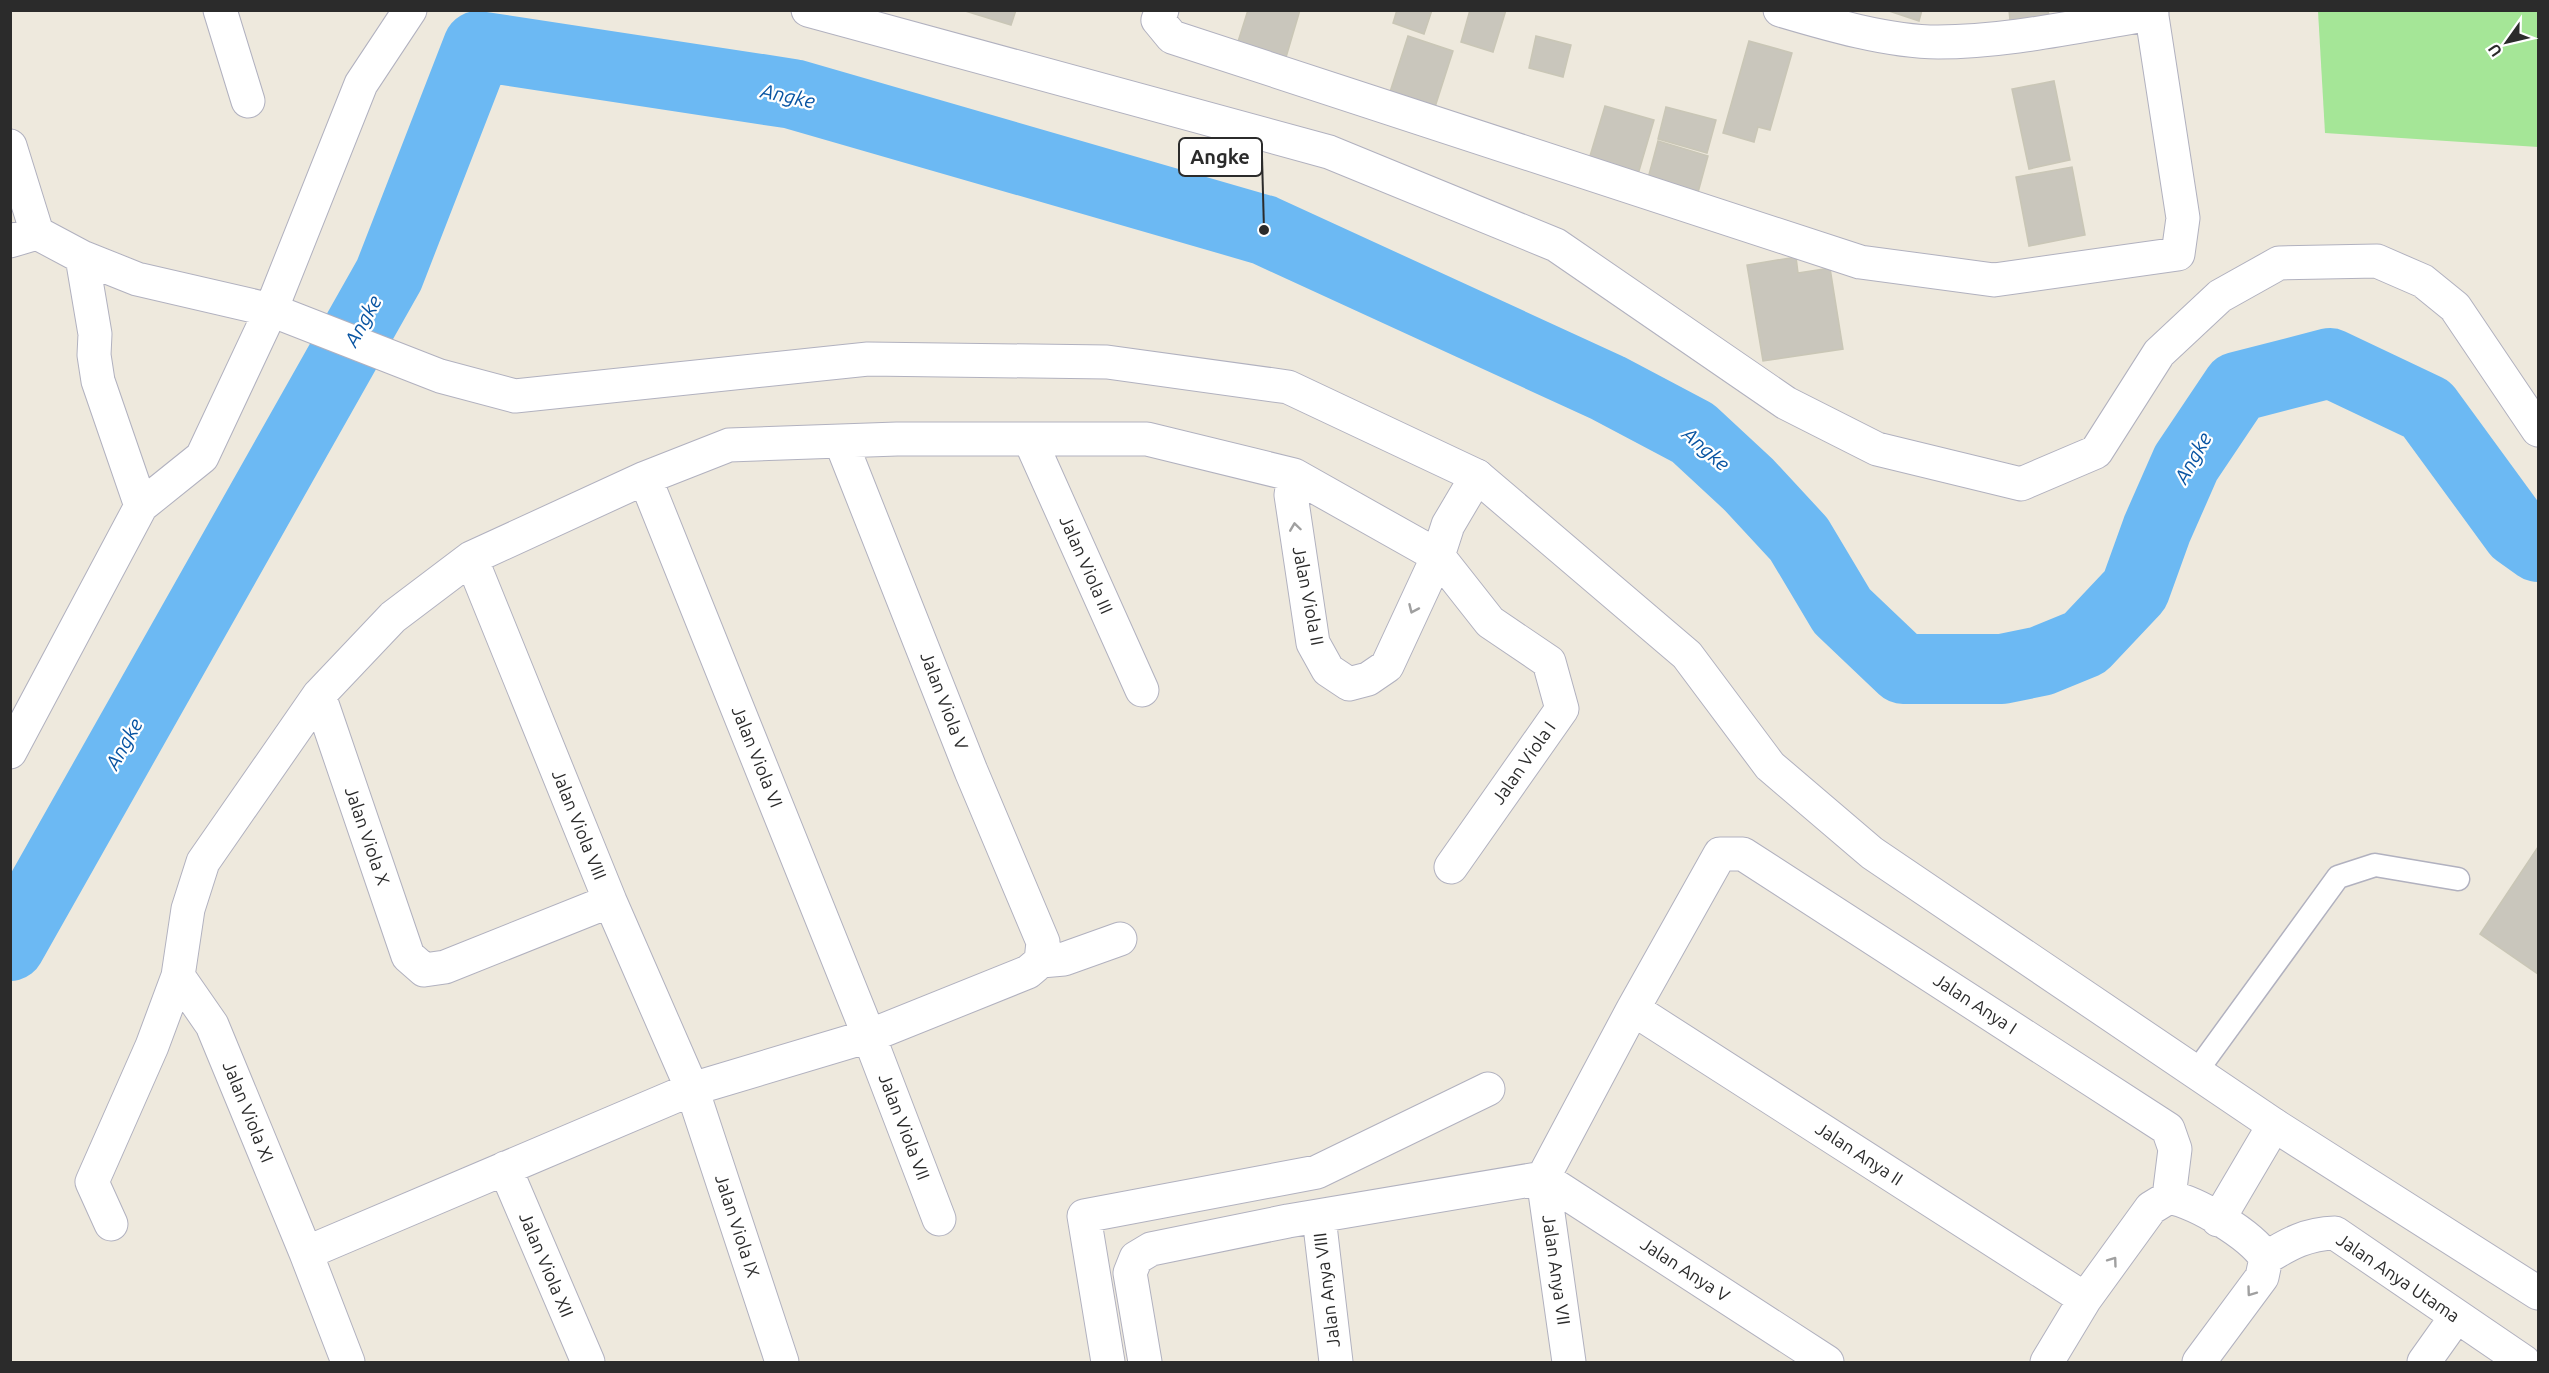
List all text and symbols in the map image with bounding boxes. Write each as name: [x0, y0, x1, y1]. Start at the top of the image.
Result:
north arrow: [2477, 12, 2537, 72]
text: U: [2484, 41, 2505, 60]
water label: Angke: [758, 78, 817, 112]
callout: Angke: [1179, 138, 1262, 176]
text: Angke: [1190, 145, 1250, 168]
water label: Angke: [339, 291, 386, 351]
water label: Angke: [1677, 421, 1735, 475]
water label: Angke: [2169, 428, 2216, 488]
street label: Jalan Viola III: [1056, 512, 1117, 617]
one-way arrow: [1290, 523, 1302, 532]
street label: Jalan Viola II: [1290, 544, 1328, 647]
one-way arrow: [1409, 603, 1421, 614]
street label: Jalan Viola V: [917, 649, 973, 753]
street label: Jalan Viola VI: [729, 703, 787, 810]
water label: Angke: [100, 714, 147, 774]
street label: Jalan Viola I: [1487, 717, 1559, 808]
street label: Jalan Viola VIII: [549, 767, 611, 883]
street label: Jalan Viola X: [342, 784, 394, 887]
street label: Jalan Anya I: [1930, 969, 2021, 1037]
street label: Jalan Viola XI: [220, 1058, 278, 1165]
street label: Jalan Viola VII: [875, 1071, 934, 1183]
street label: Jalan Anya II: [1812, 1118, 1907, 1189]
street label: Jalan Viola IX: [712, 1172, 764, 1280]
street label: Jalan Viola XII: [516, 1209, 578, 1320]
street label: Jalan Anya VII: [1539, 1213, 1575, 1326]
street label: Jalan Anya Utama: [2333, 1229, 2464, 1326]
street label: Jalan Anya VIII: [1309, 1232, 1343, 1349]
street label: Jalan Anya V: [1637, 1233, 1734, 1306]
one-way arrow: [2106, 1256, 2117, 1267]
one-way arrow: [2248, 1286, 2259, 1297]

